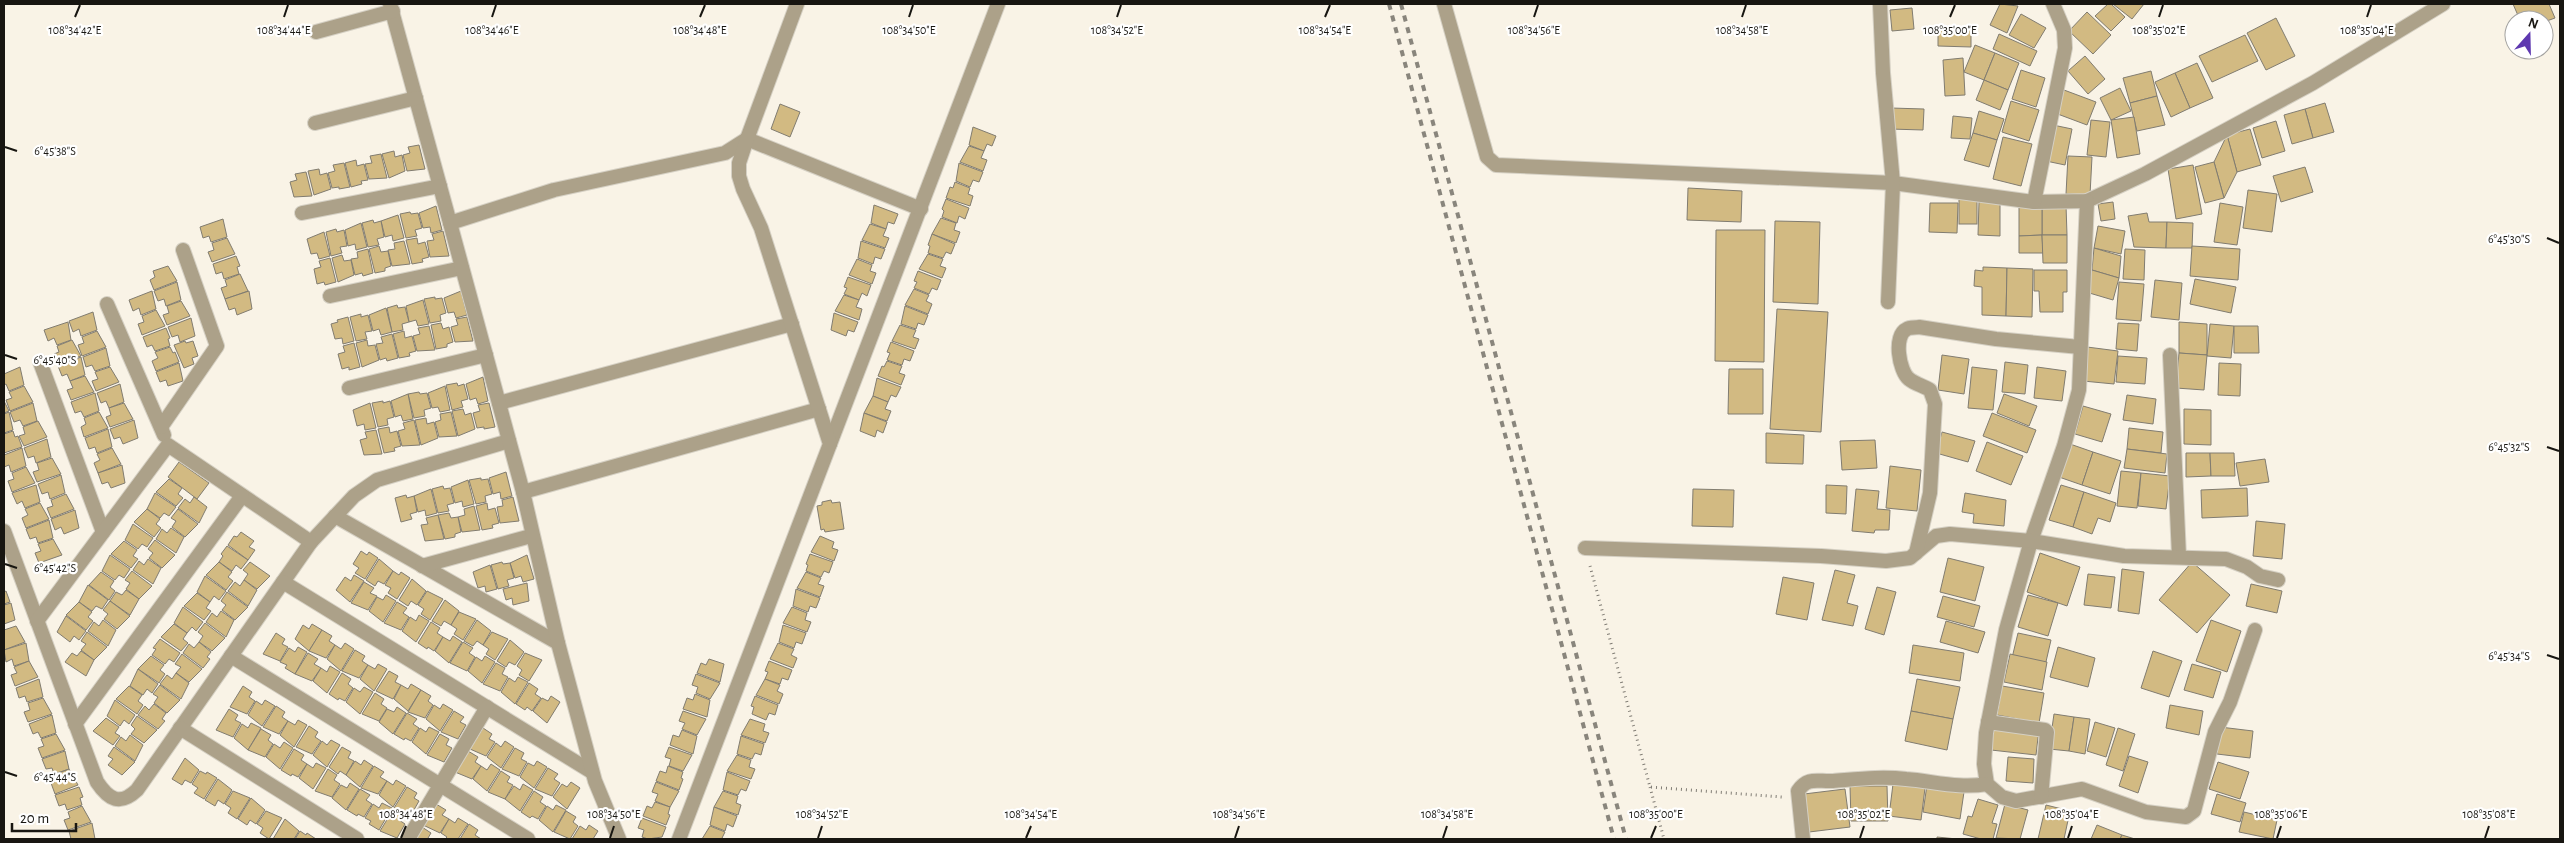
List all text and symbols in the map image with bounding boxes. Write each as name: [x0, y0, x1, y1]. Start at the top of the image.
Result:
north arrow: [2504, 10, 2554, 60]
text: N: [2526, 15, 2540, 32]
text: 108°34'42"E: [49, 24, 102, 36]
text: 108°34'44"E: [257, 24, 311, 36]
text: 108°34'46"E: [466, 24, 519, 36]
text: 108°34'48"E: [674, 24, 727, 36]
text: 108°34'50"E: [883, 24, 936, 36]
text: 108°34'52"E: [1091, 24, 1143, 36]
text: 108°34'54"E: [1299, 24, 1351, 36]
text: 108°34'56"E: [1508, 24, 1560, 36]
text: 108°34'58"E: [1716, 24, 1768, 36]
text: 108°35'00"E: [1923, 24, 1977, 36]
text: 108°35'02"E: [2133, 24, 2185, 36]
text: 108°35'04"E: [2341, 24, 2394, 36]
text: 6°45'38"S: [34, 145, 76, 157]
text: 6°45'30"S: [2488, 233, 2530, 245]
text: 6°45'40"S: [33, 354, 77, 366]
text: 6°45'32"S: [2488, 441, 2530, 453]
text: 6°45'42"S: [34, 562, 76, 574]
text: 6°45'34"S: [2488, 650, 2530, 662]
text: 6°45'44"S: [34, 771, 77, 783]
scale bar: [12, 800, 76, 832]
text: 108°34'48"E: [380, 808, 433, 820]
text: 108°34'50"E: [588, 808, 641, 820]
text: 108°34'52"E: [796, 808, 848, 820]
text: 108°34'54"E: [1005, 808, 1057, 820]
text: 108°34'56"E: [1213, 808, 1265, 820]
text: 108°34'58"E: [1421, 808, 1473, 820]
text: 108°35'00"E: [1629, 808, 1683, 820]
text: 108°35'02"E: [1838, 808, 1890, 820]
text: 108°35'04"E: [2046, 808, 2099, 820]
text: 108°35'06"E: [2255, 808, 2308, 820]
text: 108°35'08"E: [2463, 808, 2516, 820]
text: 20 m: [20, 811, 49, 826]

